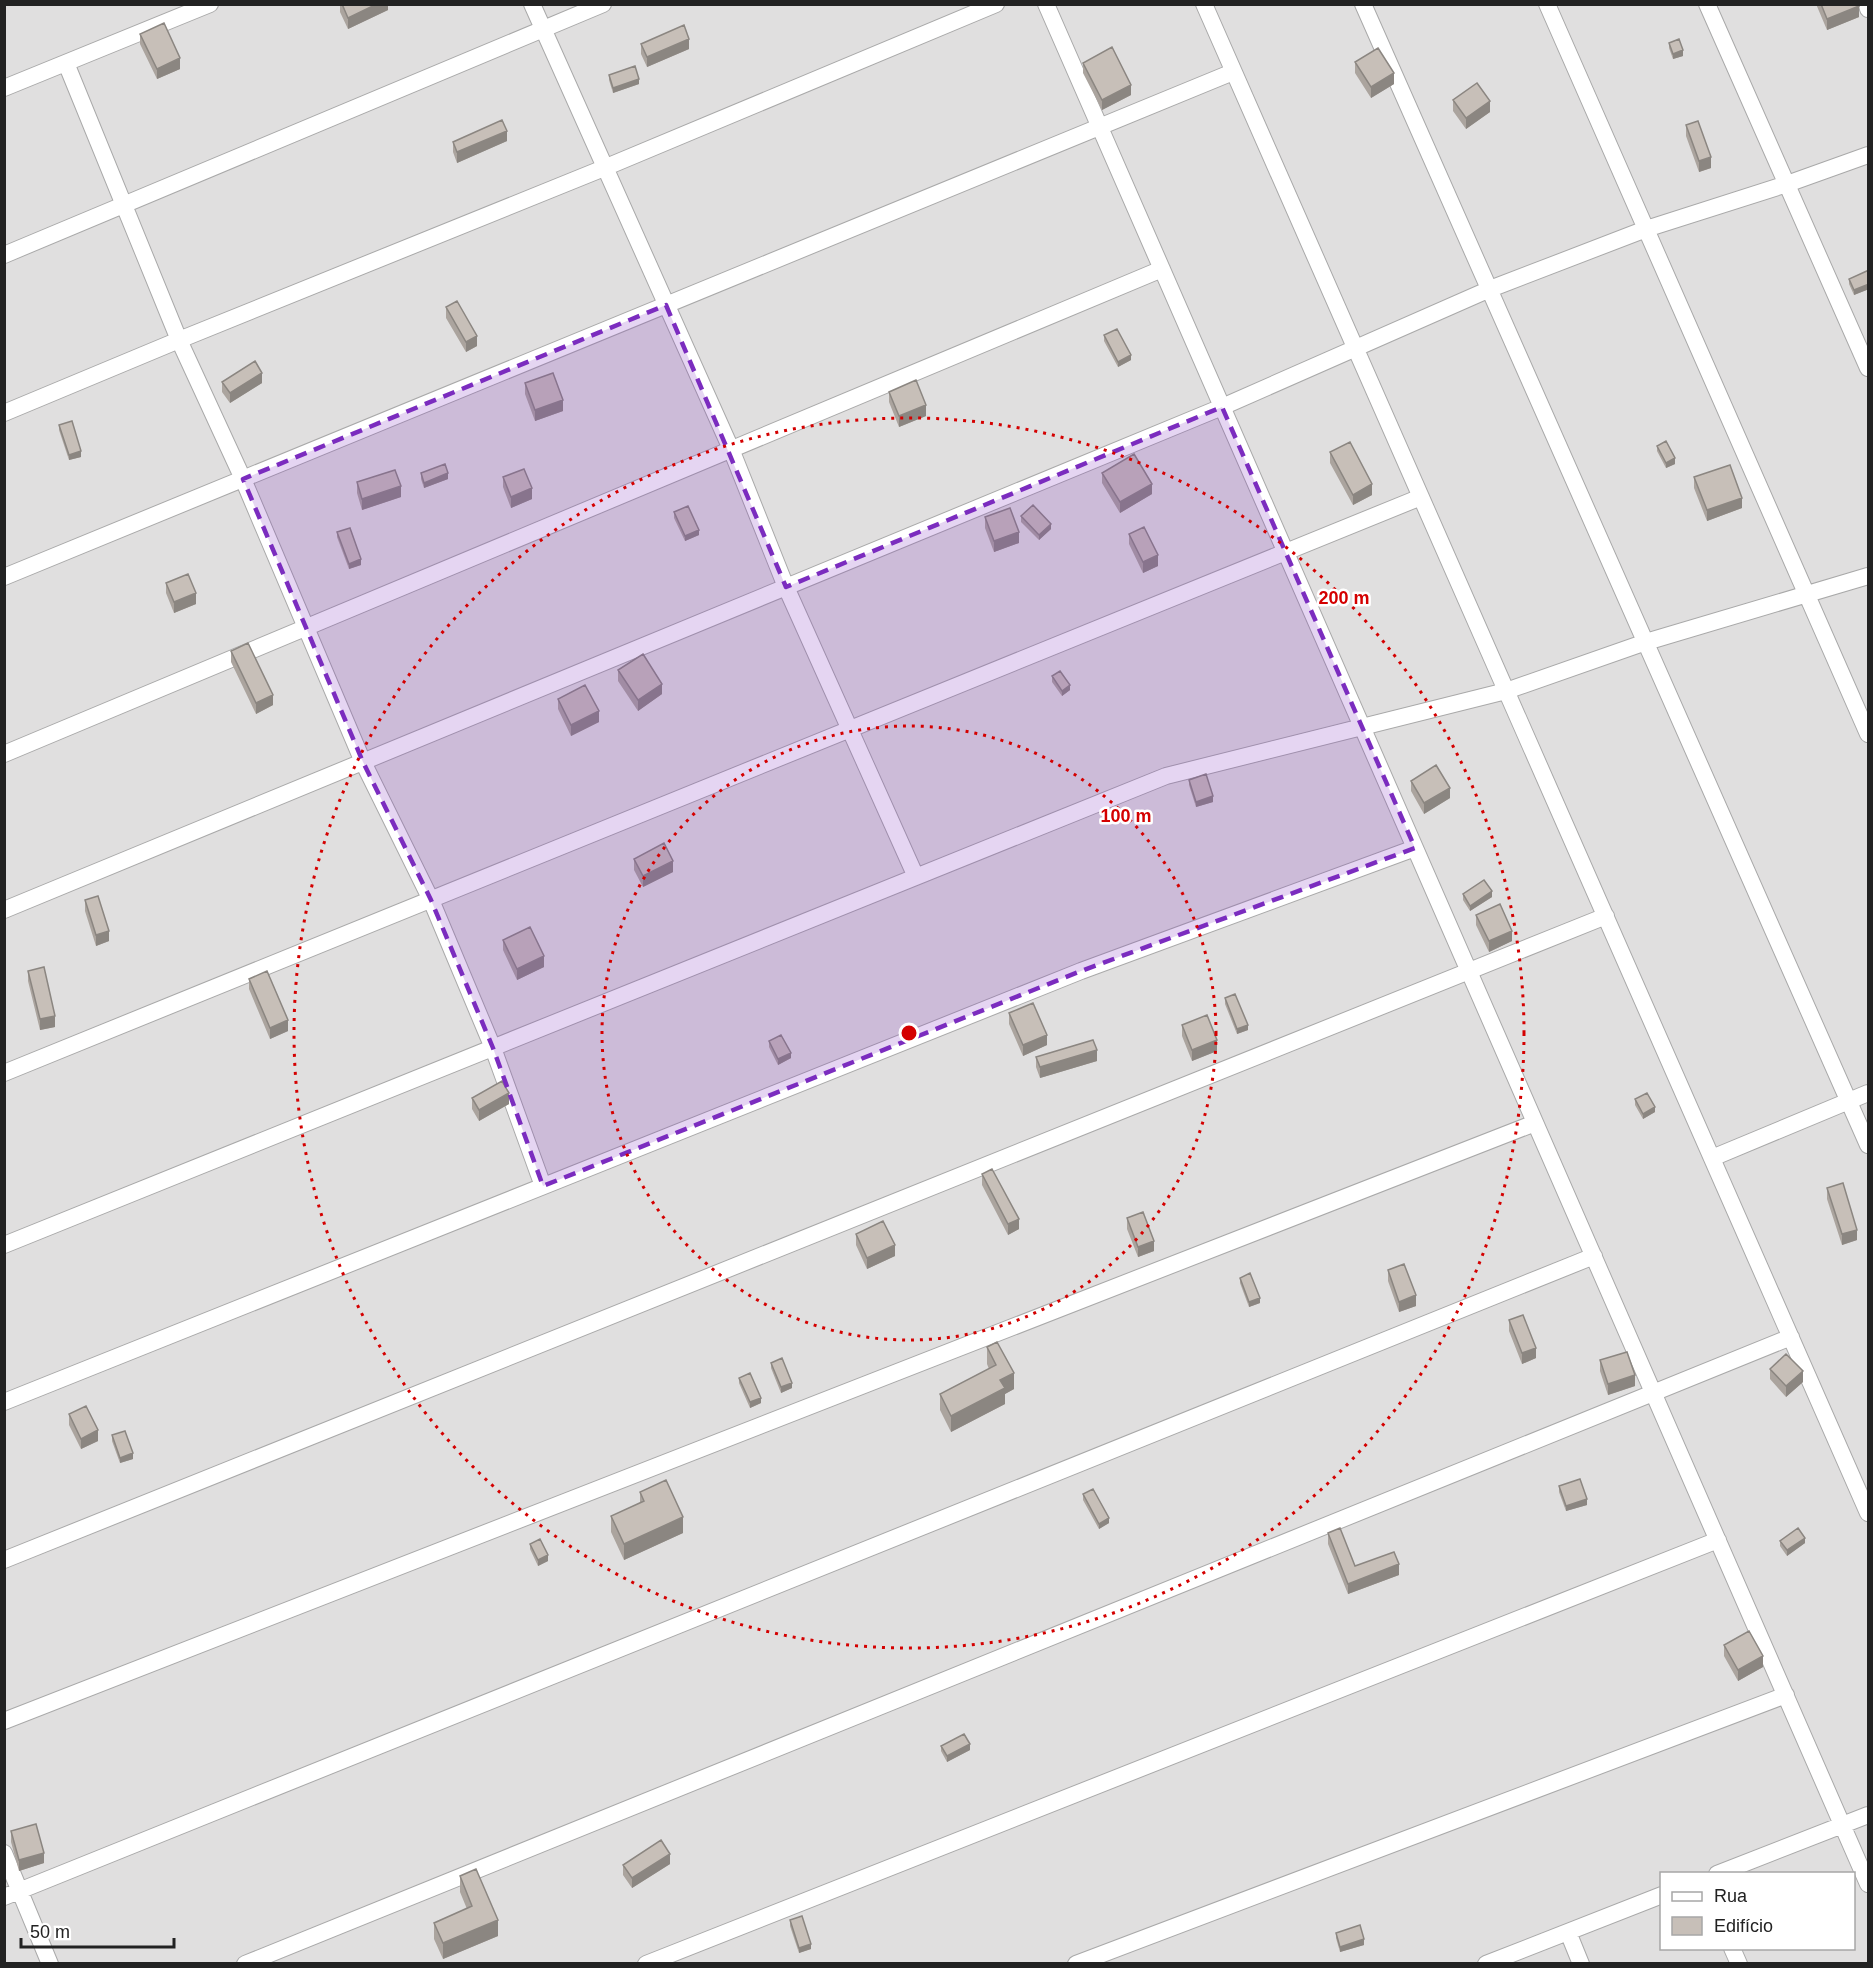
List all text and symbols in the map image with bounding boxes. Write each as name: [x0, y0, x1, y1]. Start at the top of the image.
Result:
text: 200 m: [1318, 588, 1370, 608]
text: 100 m: [1100, 806, 1152, 826]
centre of rings: [899, 1023, 919, 1043]
legend: [1660, 1872, 1855, 1950]
text: Rua: [1714, 1886, 1748, 1906]
scale bar: [21, 1911, 174, 1949]
text: Edifício: [1714, 1916, 1773, 1936]
text: 50 m: [30, 1922, 70, 1942]

